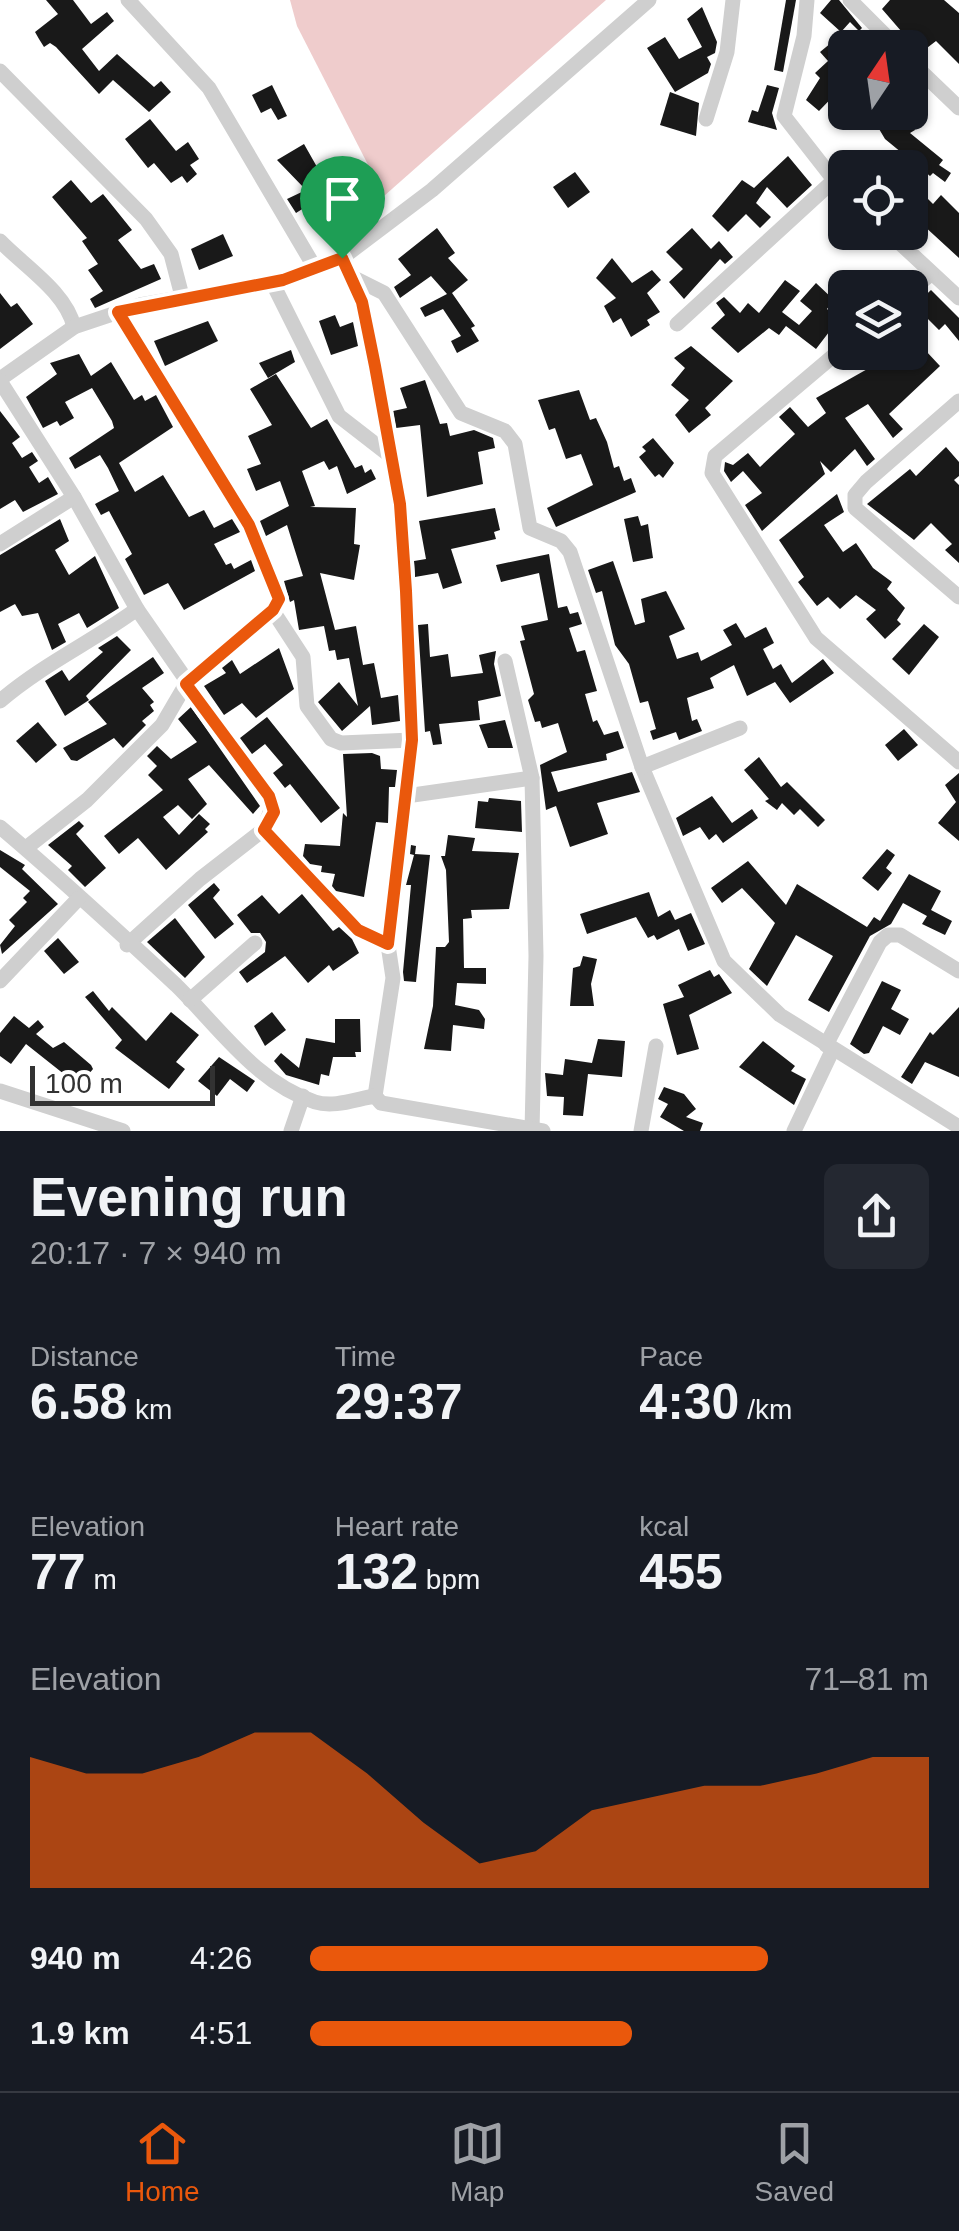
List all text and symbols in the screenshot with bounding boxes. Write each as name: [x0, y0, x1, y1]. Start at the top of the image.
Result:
north arrow: [828, 30, 928, 130]
map controls: [828, 30, 928, 370]
button: locate: [828, 150, 928, 250]
pin: [300, 156, 385, 259]
icon: arrive: [315, 171, 370, 226]
button: layers: [828, 270, 928, 370]
scale bar: [30, 1061, 215, 1106]
text: 100 m: [45, 1068, 123, 1099]
button: share: [824, 1164, 929, 1269]
text: Evening run: [30, 1166, 348, 1228]
text: 20:17 · 7 × 940 m: [30, 1235, 282, 1271]
text: Distance: [30, 1341, 139, 1372]
text: Time: [335, 1341, 396, 1372]
text: Pace: [639, 1341, 703, 1372]
text: 6.58: [30, 1374, 127, 1430]
text: 29:37: [335, 1374, 463, 1430]
text: 4:30: [639, 1374, 739, 1430]
text: km: [127, 1394, 172, 1425]
text: /km: [739, 1394, 792, 1425]
text: Elevation: [30, 1511, 145, 1542]
text: Heart rate: [335, 1511, 459, 1542]
text: kcal: [639, 1511, 689, 1542]
text: 77: [30, 1544, 86, 1600]
text: 132: [335, 1544, 418, 1600]
text: 455: [639, 1544, 723, 1600]
text: m: [86, 1564, 117, 1595]
text: bpm: [418, 1564, 480, 1595]
text: Elevation: [30, 1661, 162, 1697]
text: 71–81 m: [804, 1661, 929, 1697]
text: 940 m: [30, 1940, 121, 1976]
text: 4:26: [190, 1940, 252, 1976]
text: 1.9 km: [30, 2015, 130, 2051]
text: 4:51: [190, 2015, 252, 2051]
tab: Home: [125, 2116, 200, 2208]
tab: Map: [450, 2116, 505, 2208]
tab: Saved: [755, 2116, 834, 2208]

